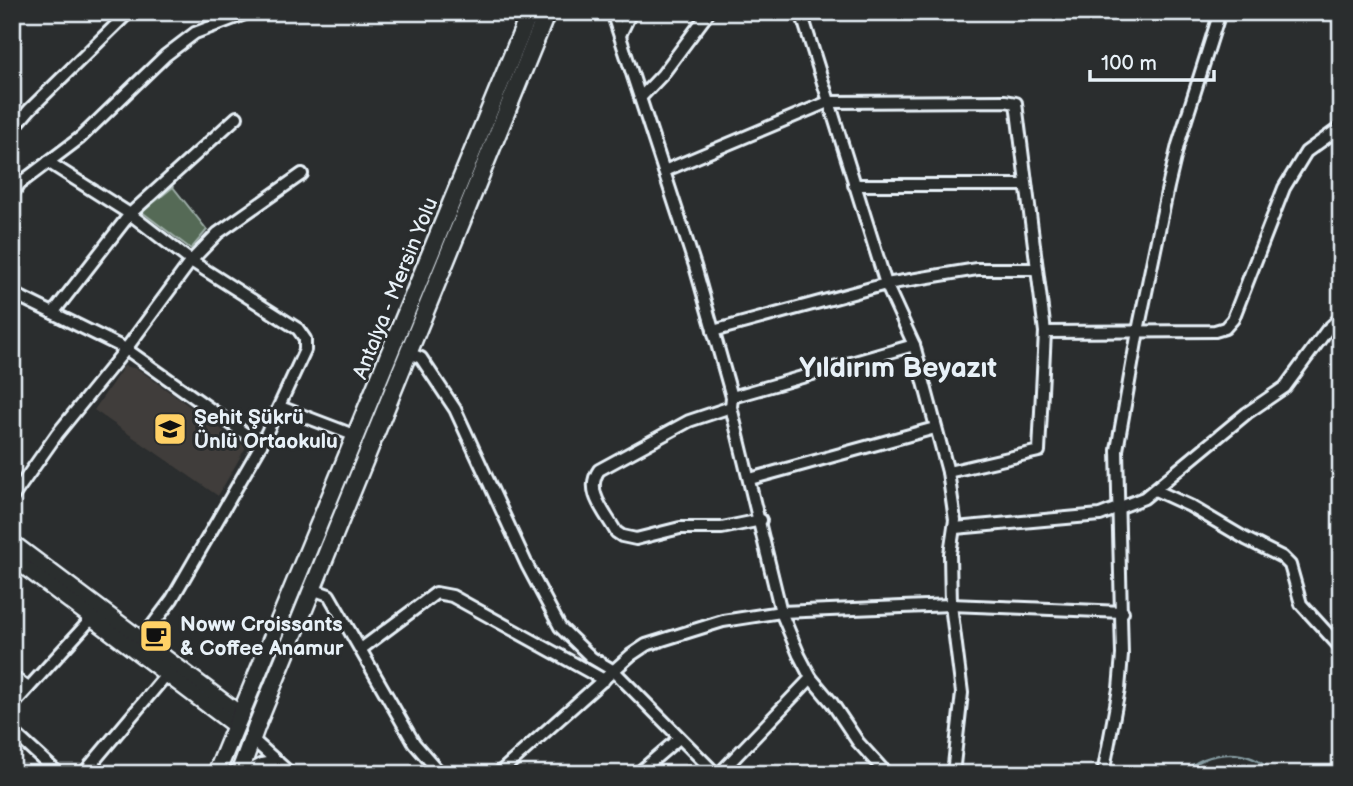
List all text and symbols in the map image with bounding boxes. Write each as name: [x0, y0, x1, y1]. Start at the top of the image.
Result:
scale bar: [1090, 38, 1215, 82]
text: 100 m: [1101, 51, 1157, 76]
street label: Antalya - Mersin Yolu: [348, 194, 443, 383]
district label: Yıldırım Beyazıt: [799, 352, 997, 385]
place label: Şehit Şükrü Ünlü Ortaokulu: [194, 405, 338, 454]
school or university icon: Şehit Şükrü Ünlü Ortaokulu: [151, 410, 189, 448]
place label: Noww Croissants & Coffee Anamur: [180, 612, 344, 661]
cafe icon: Noww Croissants & Coffee Anamur: [137, 617, 175, 655]

